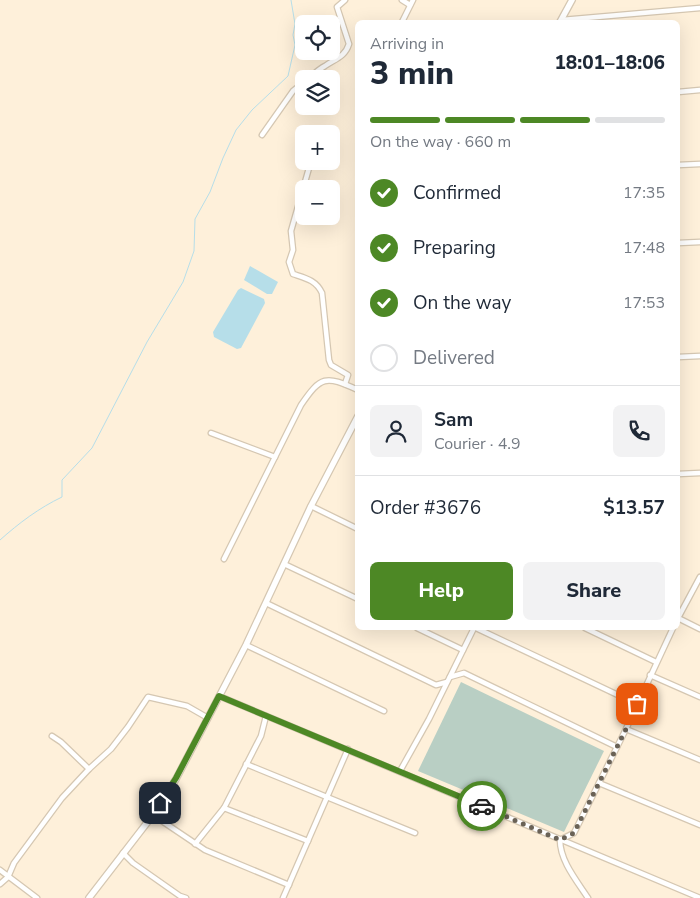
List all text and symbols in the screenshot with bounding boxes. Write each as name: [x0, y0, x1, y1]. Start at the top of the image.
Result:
map controls: [295, 15, 340, 225]
button: locate: [295, 15, 340, 60]
text: Arriving in: [370, 33, 444, 55]
text: 18:01–18:06: [554, 50, 665, 76]
text: 3 min: [370, 52, 454, 95]
button: layers: [295, 70, 340, 115]
button: +: [295, 125, 340, 170]
text: On the way · 660 m: [370, 131, 511, 153]
icon: check: [370, 179, 398, 207]
button: −: [295, 180, 340, 225]
text: Confirmed: [413, 180, 501, 206]
text: 17:35: [623, 182, 665, 204]
icon: check: [370, 234, 398, 262]
text: Preparing: [413, 235, 496, 261]
text: 17:48: [623, 237, 665, 259]
icon: check: [370, 289, 398, 317]
text: On the way: [413, 290, 511, 316]
text: 17:53: [623, 292, 665, 314]
text: Delivered: [413, 345, 495, 371]
button: person: [370, 405, 422, 457]
button: phone: [613, 405, 665, 457]
text: Sam: [434, 407, 473, 433]
text: Courier · 4.9: [434, 433, 520, 455]
text: Order #3676: [370, 495, 481, 521]
text: $13.57: [603, 495, 665, 521]
button: Help: [370, 562, 513, 620]
button: Share: [523, 562, 665, 620]
pin: [616, 683, 658, 725]
icon: bag: [623, 690, 651, 718]
courier: [457, 781, 507, 831]
pin: [139, 782, 181, 824]
icon: home: [146, 789, 174, 817]
icon: car: [468, 792, 496, 820]

